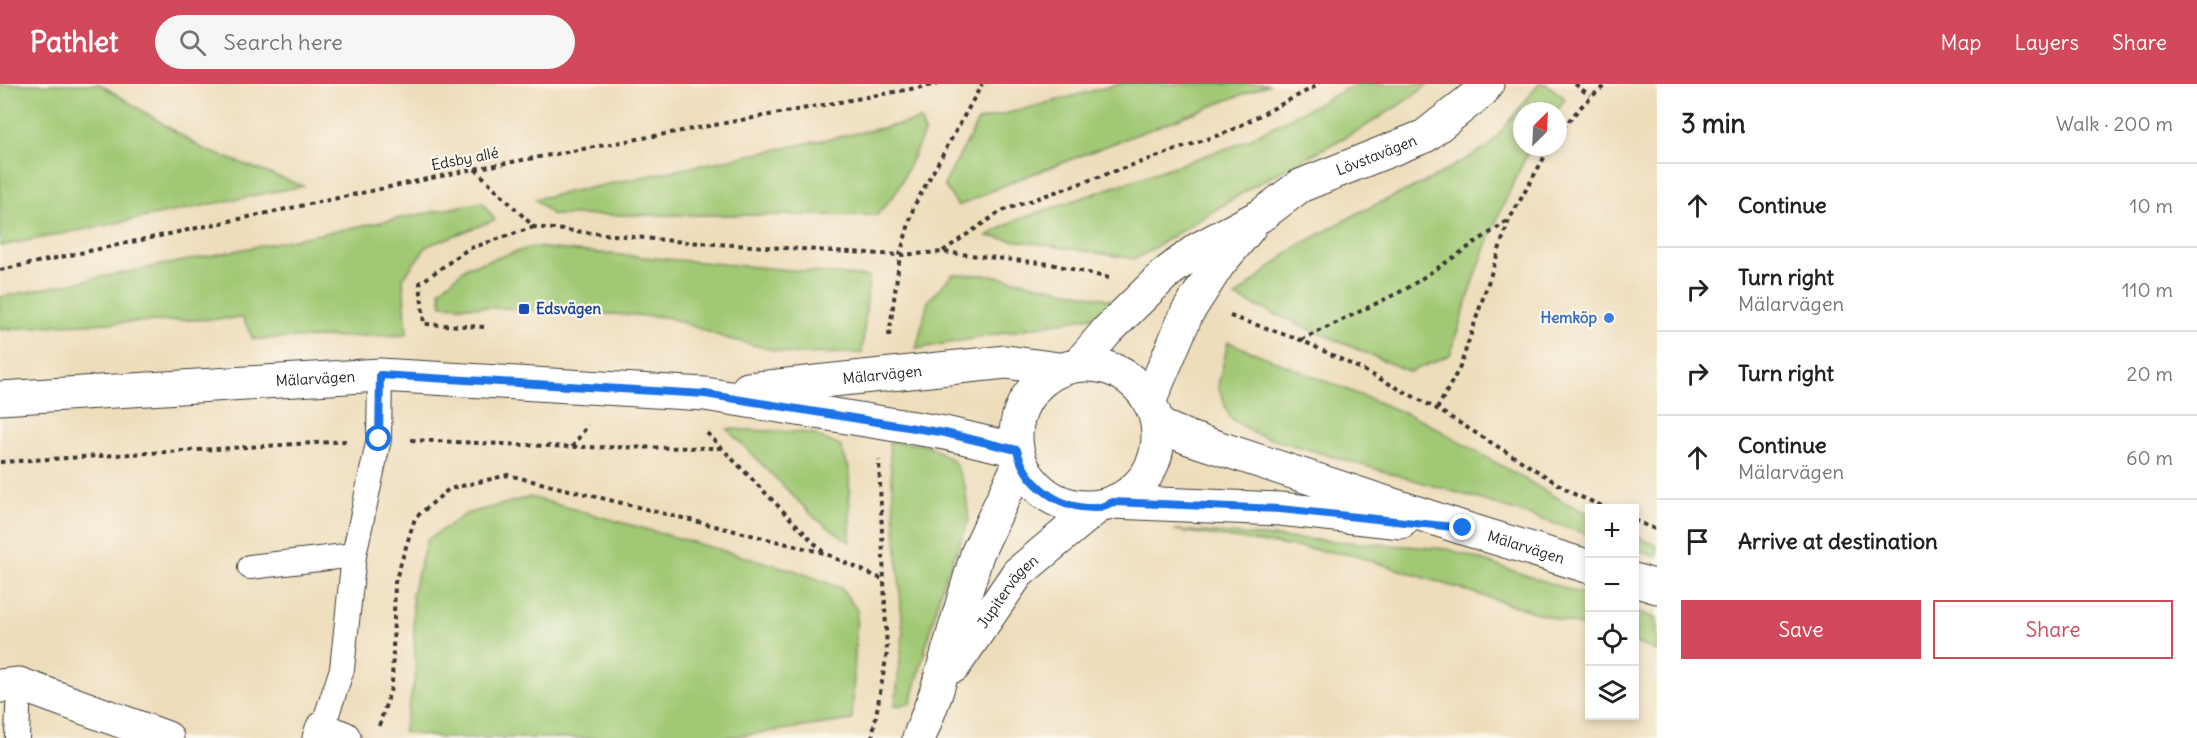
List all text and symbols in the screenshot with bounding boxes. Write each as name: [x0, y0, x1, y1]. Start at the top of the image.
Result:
search box: [155, 15, 575, 69]
text: Pathlet: [30, 24, 119, 60]
icon: search: [176, 26, 209, 59]
text: Search here: [224, 28, 343, 56]
text: Map: [1941, 29, 1981, 56]
text: Layers: [2014, 29, 2079, 56]
text: Share: [2112, 29, 2167, 56]
north arrow: [1513, 102, 1567, 156]
text: 3 min: [1681, 107, 1746, 140]
text: Walk · 200 m: [2056, 111, 2173, 136]
street label: Lövstavägen: [1333, 130, 1420, 180]
street label: Edsby allé: [430, 143, 500, 174]
icon: ahead: [1681, 189, 1714, 222]
text: Continue: [1738, 191, 1827, 219]
text: 10 m: [2130, 193, 2173, 218]
text: Turn right: [1738, 263, 1834, 291]
icon: right: [1681, 273, 1714, 306]
text: 110 m: [2122, 277, 2173, 302]
text: Mälarvägen: [1738, 291, 1844, 316]
place label: Edsvägen: [536, 299, 601, 319]
marker: Edsvägen: [517, 302, 531, 316]
place label: Hemköp: [1541, 308, 1597, 328]
marker: Hemköp: [1602, 311, 1616, 325]
icon: right: [1681, 357, 1714, 390]
text: Turn right: [1738, 359, 1834, 387]
street label: Mälarvägen: [842, 361, 923, 388]
text: 20 m: [2127, 361, 2173, 386]
street label: Mälarvägen: [275, 367, 356, 390]
route start: [365, 425, 391, 451]
text: Continue: [1738, 431, 1827, 459]
icon: ahead: [1681, 441, 1714, 474]
text: 60 m: [2126, 445, 2173, 470]
text: Mälarvägen: [1738, 459, 1844, 484]
map controls: [1585, 504, 1639, 720]
button: +: [1585, 504, 1639, 558]
route end: [1449, 514, 1475, 540]
icon: arrive: [1681, 525, 1714, 558]
street label: Mälarvägen: [1485, 526, 1567, 568]
text: Arrive at destination: [1738, 527, 1938, 555]
street label: Jupitervägen: [973, 550, 1042, 632]
button: −: [1585, 558, 1639, 612]
button: Save: [1681, 600, 1921, 659]
button: Share: [1933, 600, 2173, 659]
button: locate: [1585, 612, 1639, 666]
button: layers: [1585, 666, 1639, 720]

